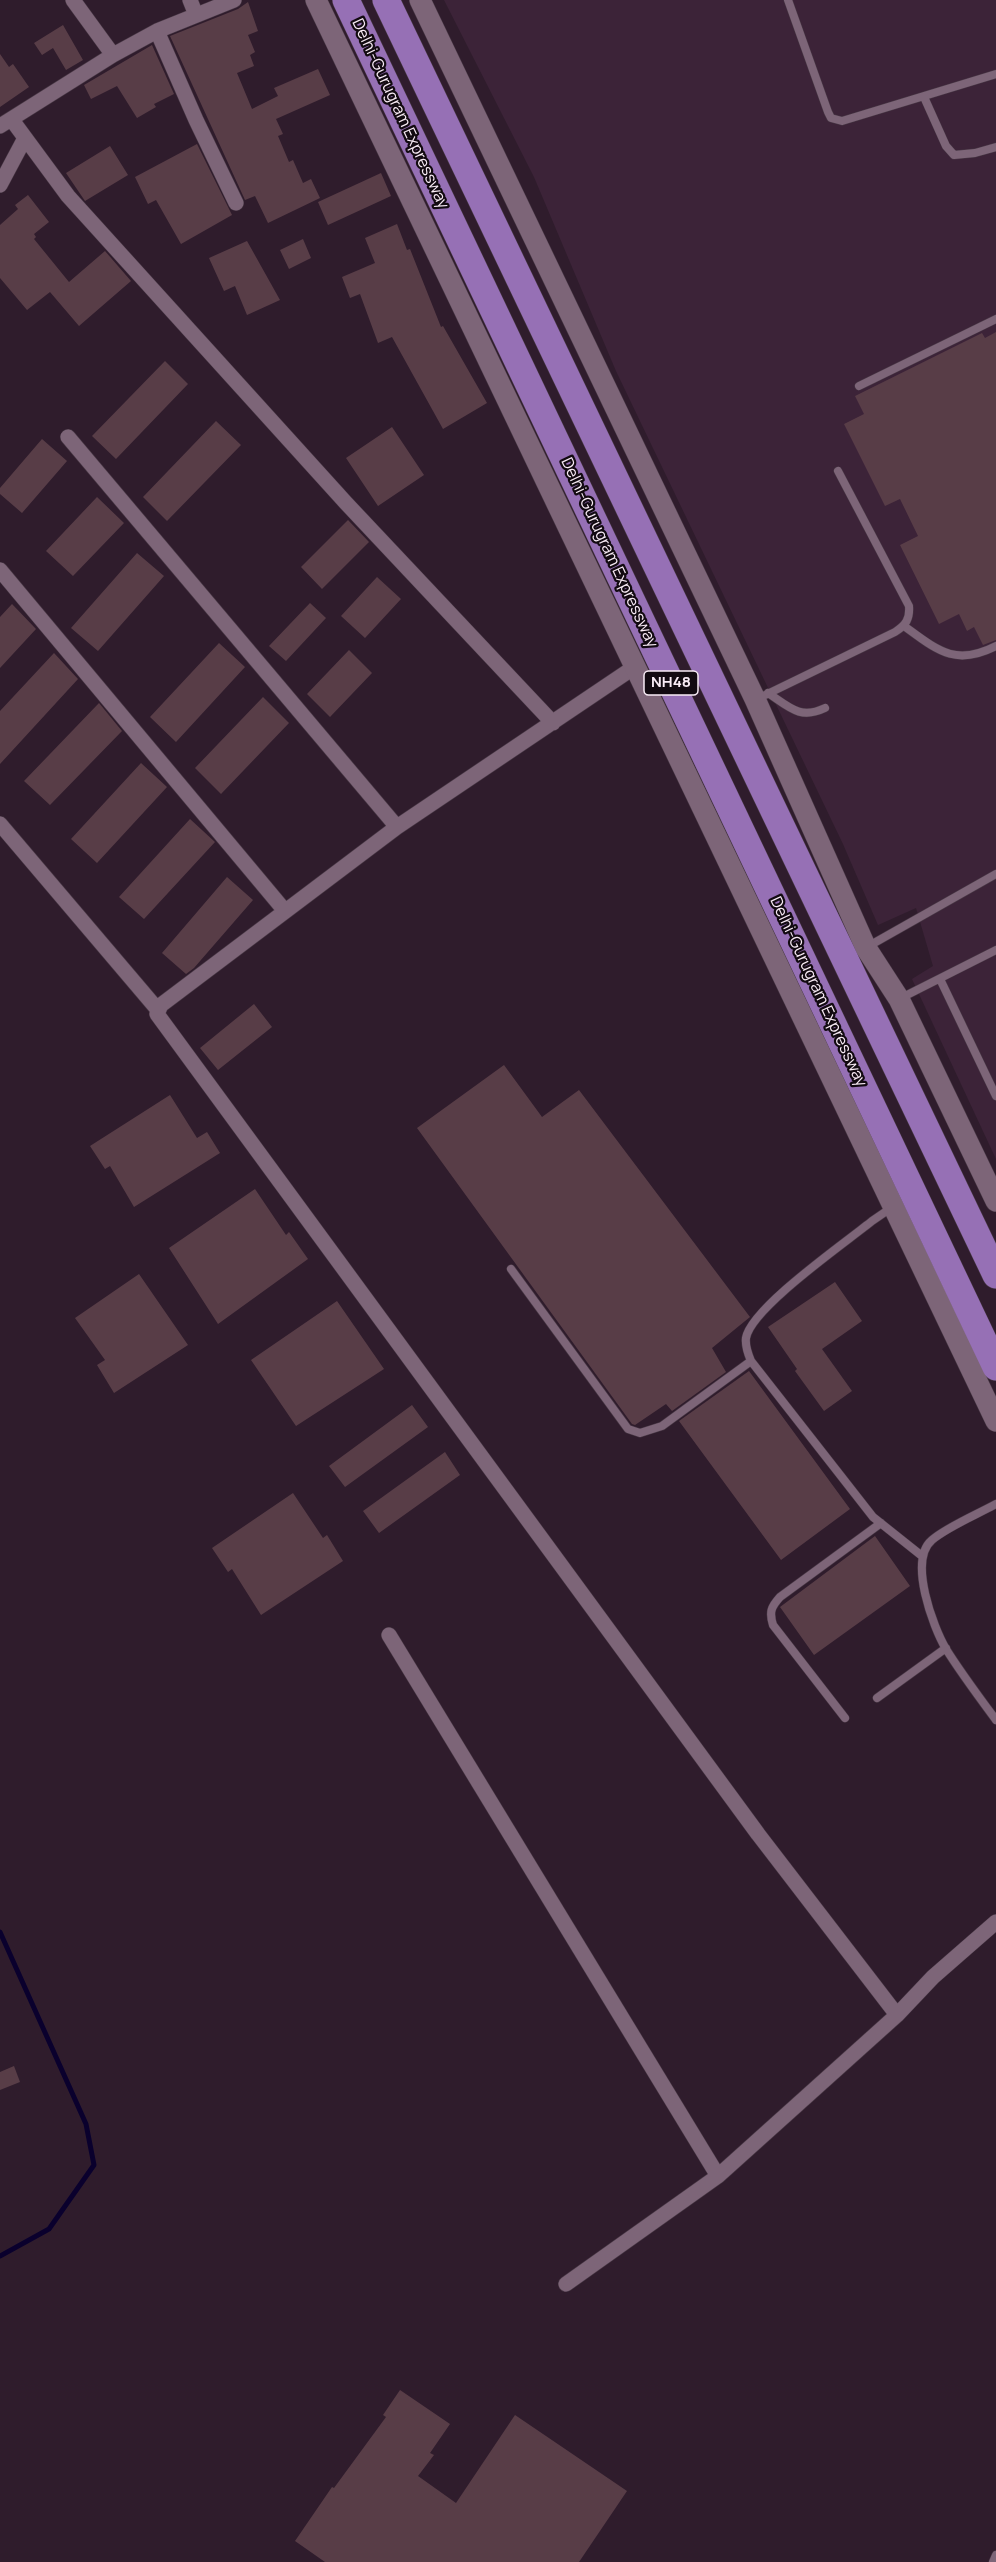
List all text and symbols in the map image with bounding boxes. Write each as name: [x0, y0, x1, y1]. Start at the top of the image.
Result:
street label: Delhi-Gurugram Expressway: [347, 16, 453, 212]
street label: Delhi-Gurugram Expressway: [556, 455, 662, 651]
road number: NH48: [644, 671, 698, 695]
street label: Delhi-Gurugram Expressway: [765, 894, 871, 1090]

